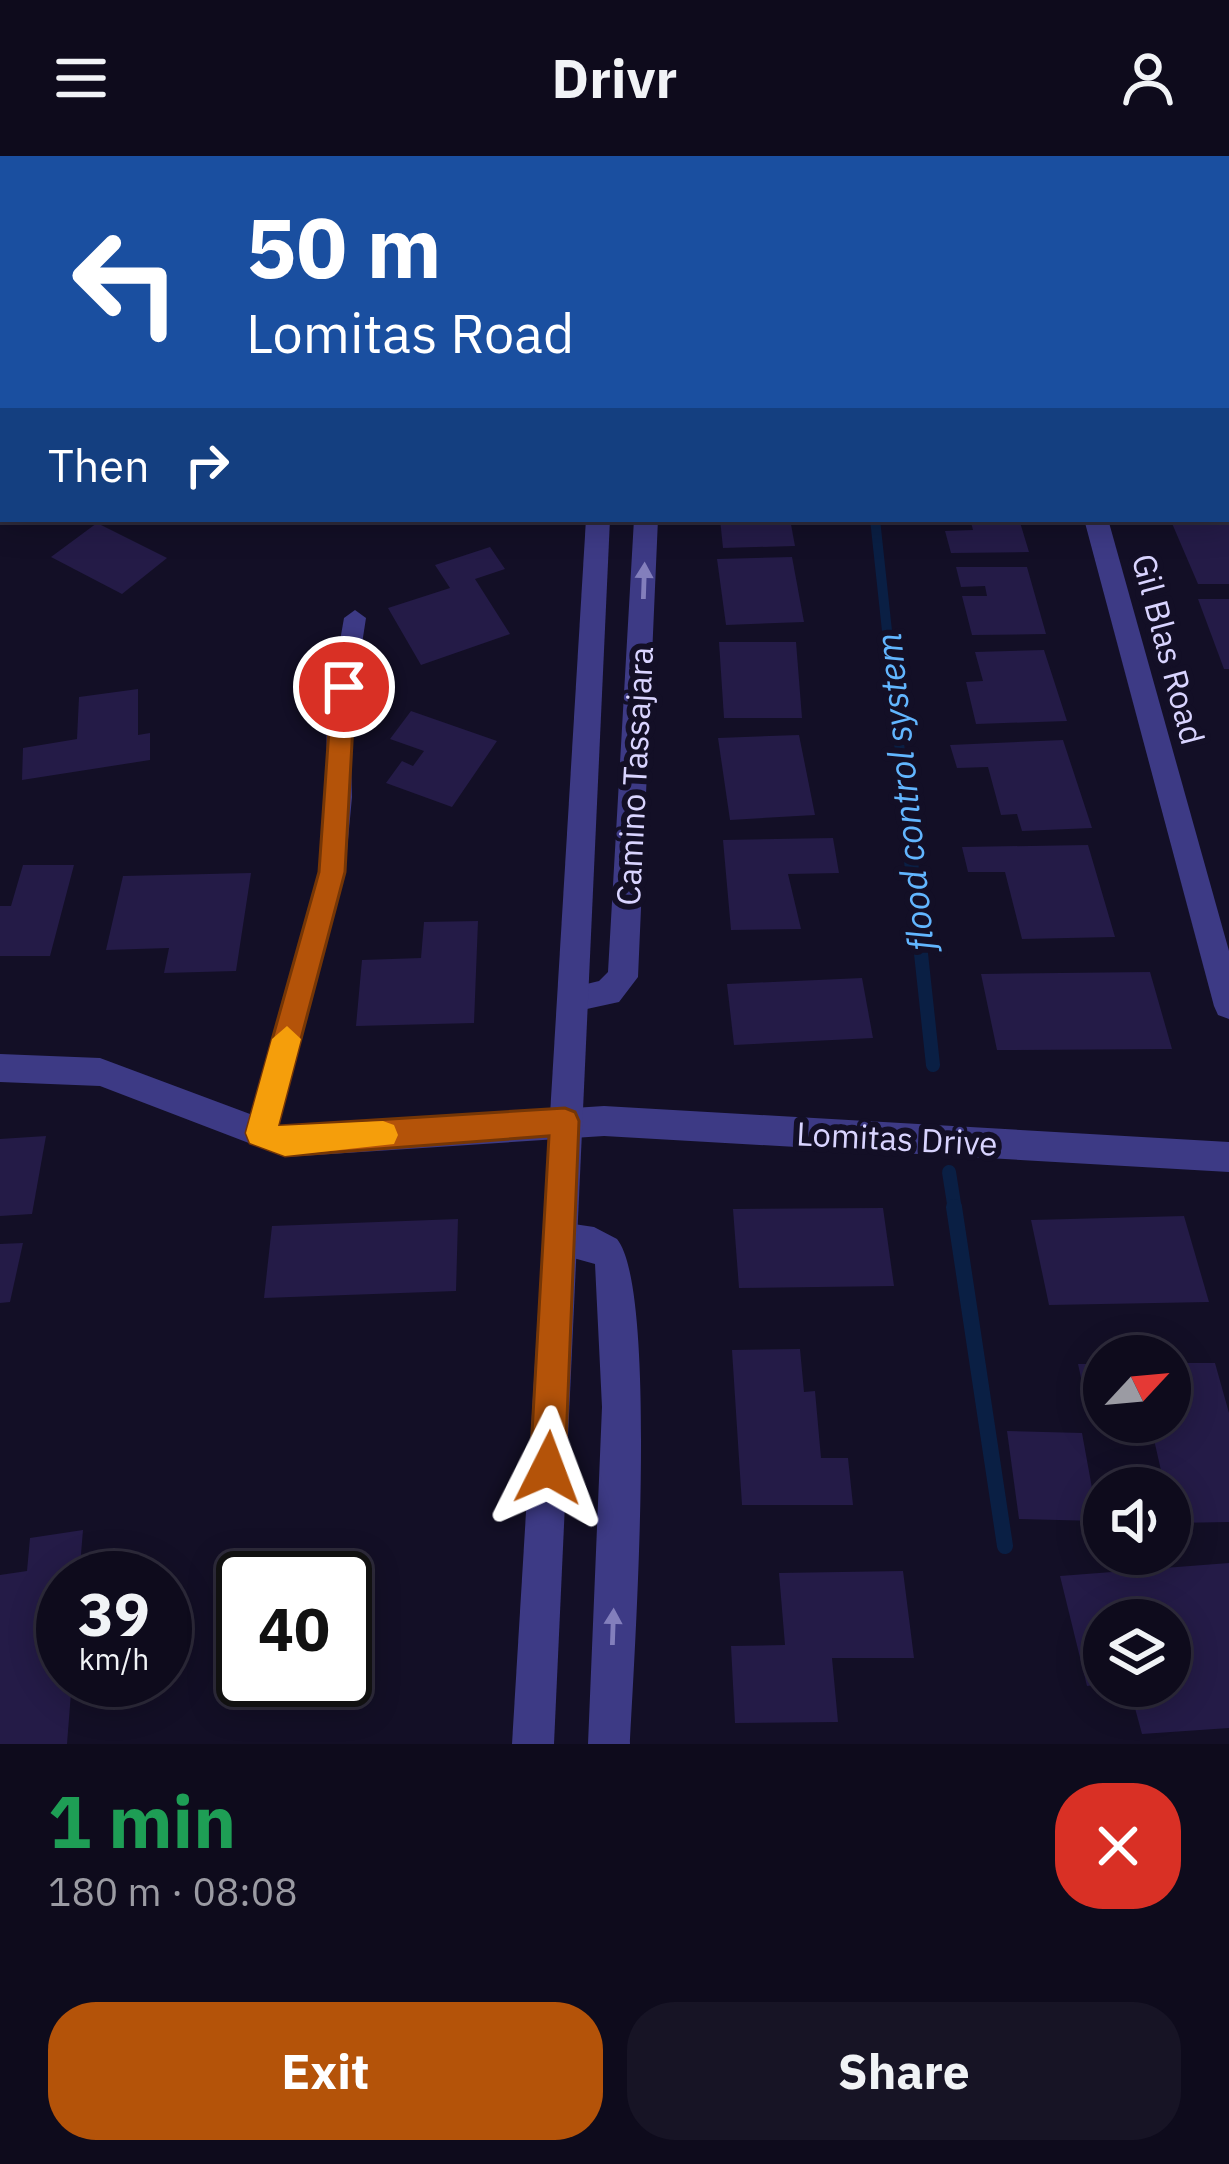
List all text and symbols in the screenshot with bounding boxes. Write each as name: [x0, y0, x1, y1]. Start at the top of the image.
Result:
text: Drivr: [552, 43, 677, 113]
icon: menu: [48, 45, 114, 111]
icon: person: [1115, 45, 1181, 111]
text: 50 m: [246, 192, 442, 301]
icon: left: [48, 204, 204, 360]
text: Lomitas Road: [246, 298, 574, 368]
icon: right: [174, 432, 240, 498]
text: Then: [48, 436, 150, 494]
street label: Gil Blas Road: [1123, 549, 1215, 749]
one-way arrow: [634, 561, 653, 599]
water label: flood control system: [864, 631, 944, 956]
pin: [293, 636, 395, 738]
street label: Camino Tassajara: [606, 645, 662, 907]
icon: arrive: [311, 654, 377, 720]
street label: Lomitas Drive: [795, 1111, 999, 1165]
north arrow: [1083, 1335, 1191, 1443]
map controls: [1083, 1335, 1191, 1707]
position arrow: [485, 1405, 611, 1531]
button: sound: [1083, 1467, 1191, 1575]
speed limit sign: 40: [216, 1551, 372, 1707]
text: 39: [78, 1574, 150, 1653]
button: layers: [1083, 1599, 1191, 1707]
one-way arrow: [604, 1607, 623, 1645]
text: km/h: [79, 1639, 149, 1678]
text: 1 min: [48, 1774, 236, 1868]
button: close: [1055, 1783, 1181, 1909]
text: 180 m · 08:08: [48, 1866, 298, 1917]
button: Exit: [48, 2002, 603, 2140]
button: Share: [627, 2002, 1181, 2140]

